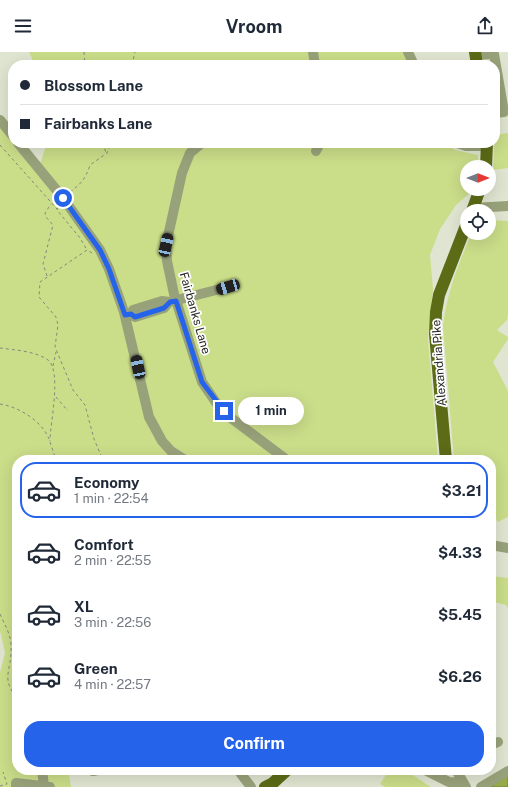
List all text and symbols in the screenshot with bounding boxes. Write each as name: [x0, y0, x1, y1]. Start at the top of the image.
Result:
icon: menu: [12, 15, 34, 37]
icon: share: [474, 15, 496, 37]
text: Vroom: [226, 16, 282, 37]
text: Blossom Lane: [44, 77, 143, 94]
text: Fairbanks Lane: [44, 115, 152, 132]
north arrow: [460, 160, 496, 196]
map controls: [460, 160, 496, 240]
route start: [54, 189, 72, 207]
button: locate: [460, 204, 496, 240]
car: [158, 232, 174, 258]
street label: Fairbanks Lane: [177, 270, 213, 356]
car: [215, 278, 241, 296]
street label: Alexandria Pike: [429, 319, 449, 407]
car: [130, 354, 146, 380]
callout: 1 min: [238, 397, 304, 425]
route end: [215, 402, 233, 420]
text: 1 min: [255, 403, 287, 418]
icon: car: [26, 472, 62, 508]
text: Economy: [74, 474, 139, 491]
text: $3.21: [442, 482, 482, 499]
text: 1 min · 22:54: [74, 491, 149, 506]
icon: car: [26, 534, 62, 570]
text: Comfort: [74, 536, 134, 553]
text: $4.33: [438, 544, 482, 561]
text: 2 min · 22:55: [74, 553, 151, 568]
icon: car: [26, 596, 62, 632]
text: XL: [74, 598, 93, 615]
text: $5.45: [438, 606, 482, 623]
text: 3 min · 22:56: [74, 615, 151, 630]
icon: car: [26, 658, 62, 694]
text: Green: [74, 660, 118, 677]
text: $6.26: [438, 668, 482, 685]
text: 4 min · 22:57: [74, 677, 151, 692]
button: Confirm: [24, 721, 484, 767]

